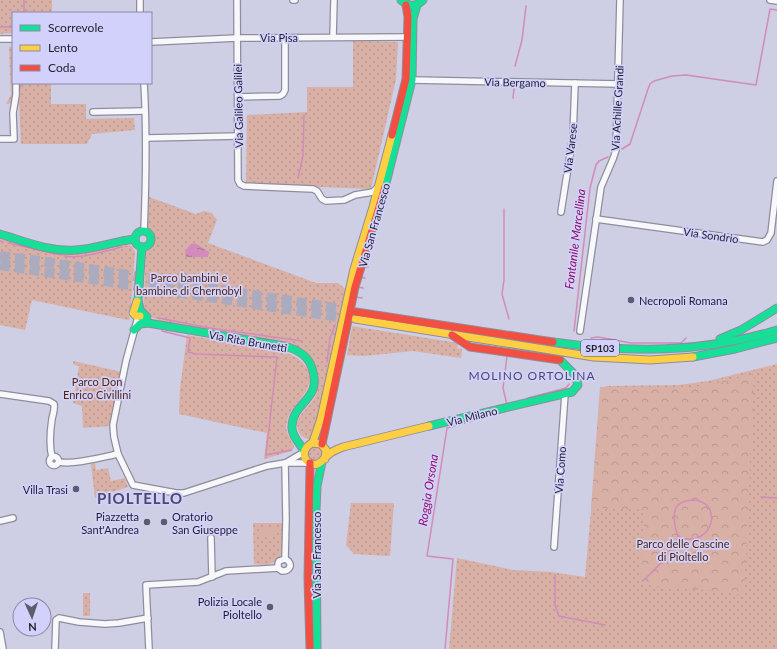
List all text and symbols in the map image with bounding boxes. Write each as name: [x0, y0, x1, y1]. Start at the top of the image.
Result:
legend: [12, 12, 152, 84]
text: Scorrevole: [48, 20, 104, 35]
street label: Via Pisa: [260, 31, 298, 44]
text: Lento: [48, 40, 78, 55]
text: Coda: [48, 60, 75, 75]
street label: Via Galileo Galilei: [231, 63, 245, 148]
street label: Via Achille Grandi: [608, 65, 626, 151]
street label: Via Bergamo: [484, 75, 546, 89]
street label: Via Varese: [560, 122, 580, 174]
street label: Via San Francesco: [356, 181, 392, 269]
water label: Fontanile Marcellina: [561, 188, 589, 290]
street label: Via Sondrio: [682, 225, 740, 245]
park label: Parco bambini e bambine di Chernobyl: [136, 271, 242, 297]
place label: Necropoli Romana: [639, 294, 728, 307]
marker: Necropoli Romana: [626, 295, 636, 305]
street label: Via Rita Brunetti: [208, 328, 288, 354]
road number: SP103: [581, 340, 619, 356]
district label: MOLINO ORTOLINA: [468, 368, 596, 383]
park label: Parco Don Enrico Civillini: [63, 375, 131, 401]
street label: Via Milano: [445, 403, 499, 429]
street label: Via Como: [552, 446, 568, 494]
water label: Roggia Orsona: [415, 453, 441, 527]
place label: Villa Trasi: [23, 483, 68, 496]
marker: Villa Trasi: [71, 484, 81, 494]
district label: PIOLTELLO: [97, 489, 183, 507]
place label: Piazzetta Sant'Andrea: [81, 510, 139, 536]
place label: Oratorio San Giuseppe: [172, 510, 238, 536]
street label: Via San Francesco: [310, 511, 323, 599]
marker: Piazzetta Sant'Andrea: [142, 517, 152, 527]
marker: Oratorio San Giuseppe: [159, 517, 169, 527]
park label: Parco delle Cascine di Pioltello: [636, 537, 730, 563]
place label: Polizia Locale Pioltello: [198, 595, 262, 621]
north arrow: [12, 597, 52, 637]
marker: Polizia Locale Pioltello: [265, 602, 275, 612]
text: N: [28, 621, 37, 634]

